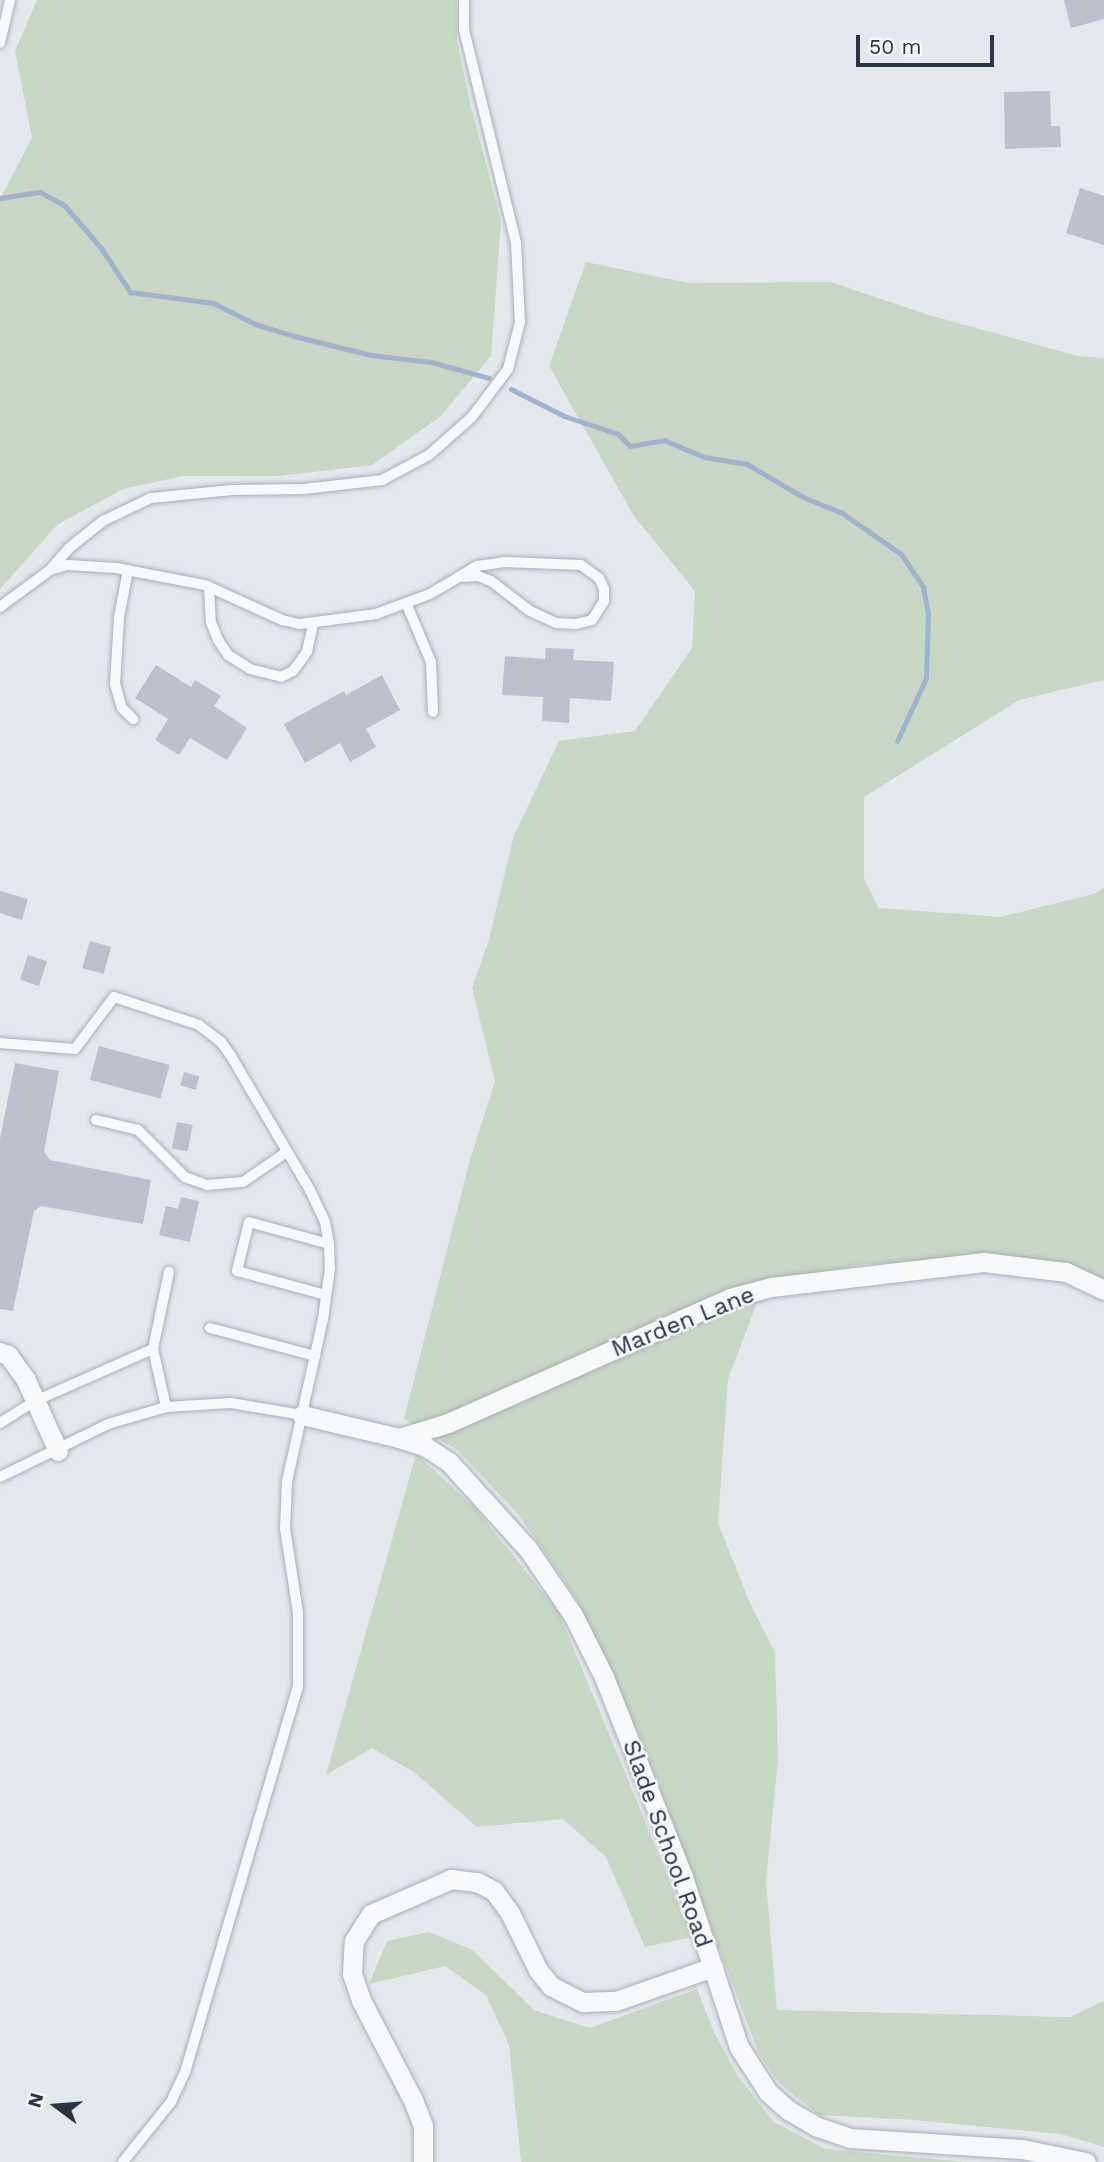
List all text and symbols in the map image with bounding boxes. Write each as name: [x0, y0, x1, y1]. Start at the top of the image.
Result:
scale bar: [859, 21, 997, 65]
text: 50 m: [869, 34, 921, 59]
street label: Marden Lane: [607, 1280, 759, 1364]
street label: Slade School Road: [616, 1736, 718, 1952]
north arrow: [21, 2071, 91, 2141]
text: N: [22, 2090, 48, 2110]

